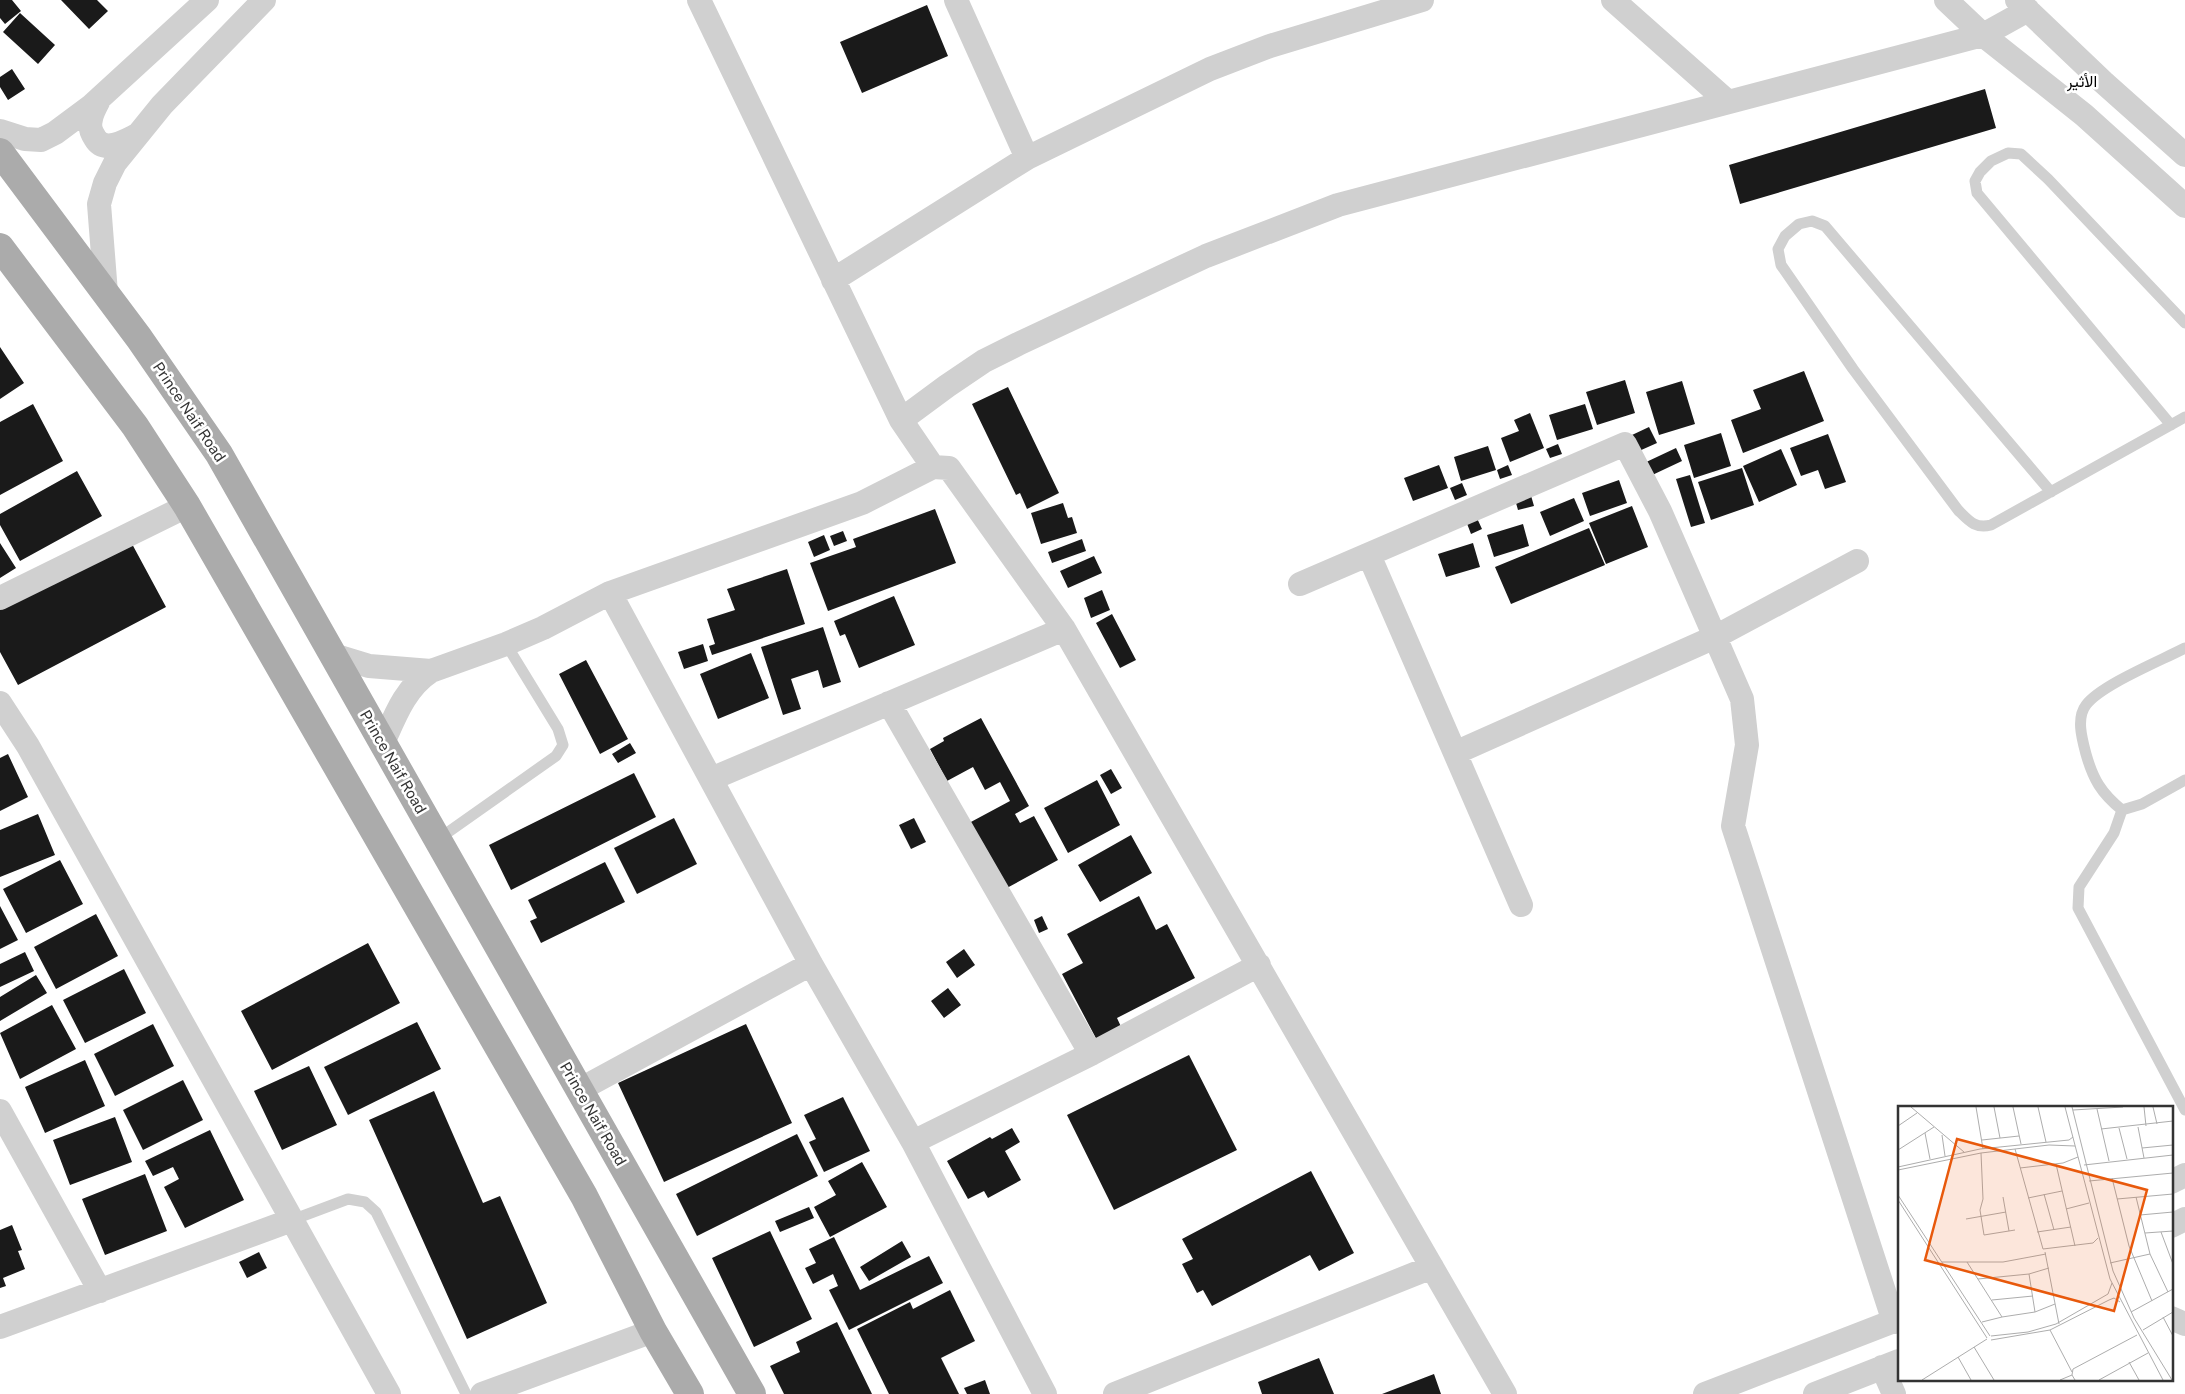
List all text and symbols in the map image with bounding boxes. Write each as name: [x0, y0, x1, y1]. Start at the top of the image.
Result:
district label: الأثير: [2066, 72, 2097, 92]
street label: Prince Naif Road: [150, 359, 229, 465]
street label: Prince Naif Road: [357, 707, 430, 816]
street label: Prince Naif Road: [557, 1059, 630, 1168]
inset map: [1898, 1106, 2172, 1382]

